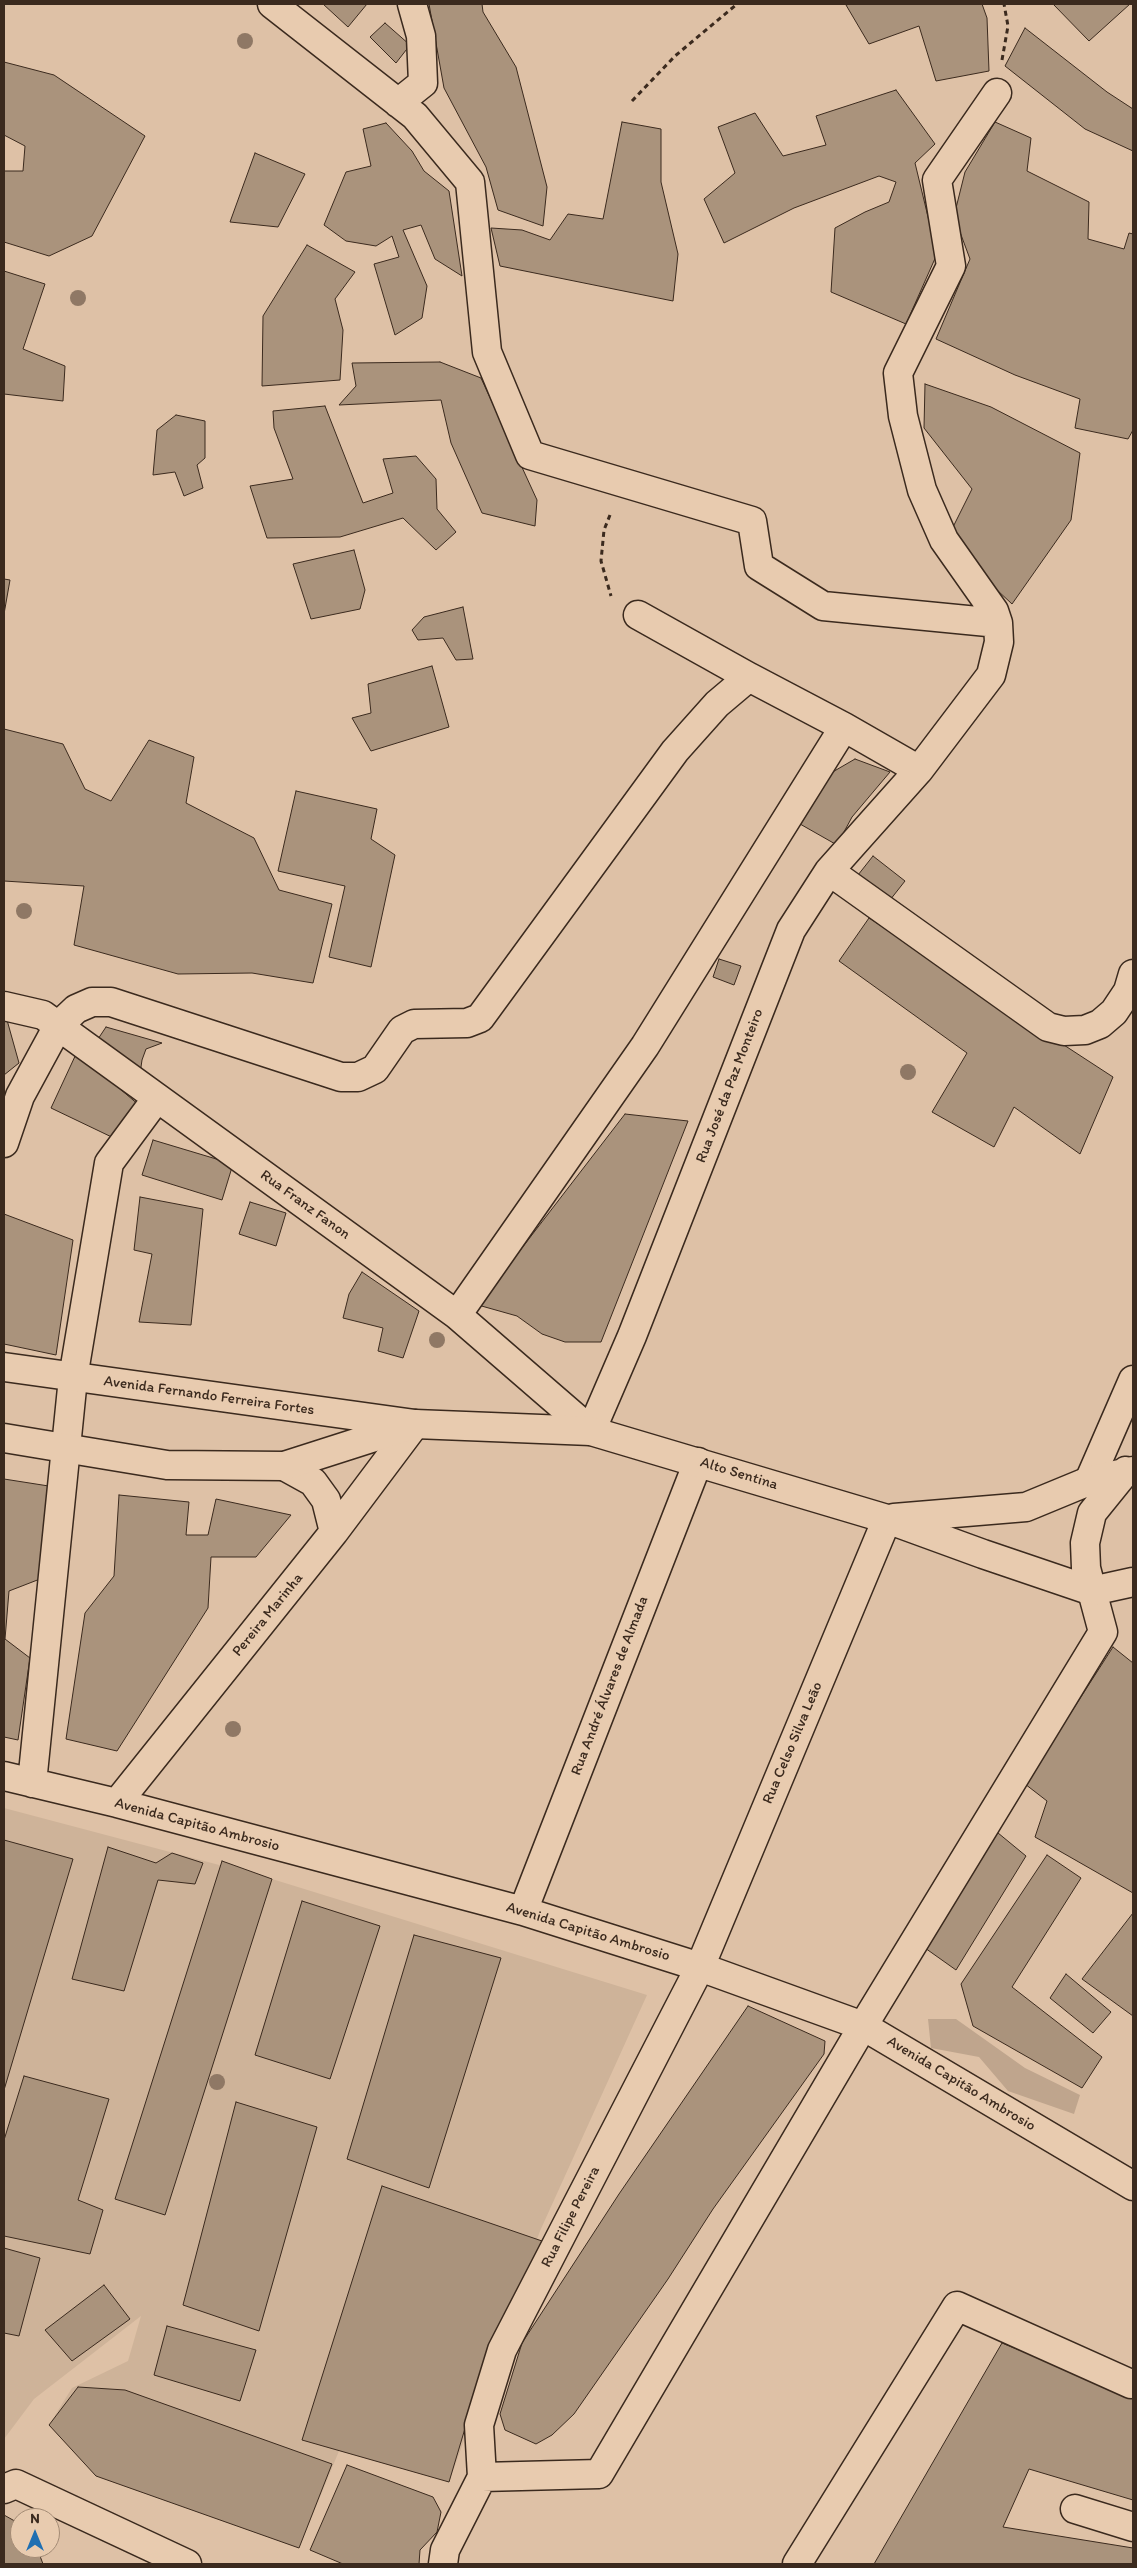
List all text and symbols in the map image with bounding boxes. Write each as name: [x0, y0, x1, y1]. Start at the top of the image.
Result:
street label: Rua José da Paz Monteiro: [692, 1006, 768, 1166]
street label: Rua Franz Fanon: [256, 1166, 354, 1244]
street label: Avenida Fernando Ferreira Fortes: [103, 1372, 315, 1420]
street label: Alto Sentina: [698, 1454, 780, 1494]
street label: Pereira Marinha: [229, 1570, 307, 1660]
street label: Rua André Álvares de Almada: [567, 1594, 653, 1778]
street label: Rua Celso Silva Leão: [759, 1679, 827, 1807]
street label: Avenida Capitão Ambrosio: [113, 1794, 281, 1856]
street label: Avenida Capitão Ambrosio: [504, 1899, 672, 1965]
street label: Avenida Capitão Ambrosio: [883, 2032, 1039, 2136]
street label: Rua Filipe Pereira: [538, 2163, 604, 2271]
north arrow: [10, 2508, 60, 2558]
text: N: [30, 2510, 40, 2527]

